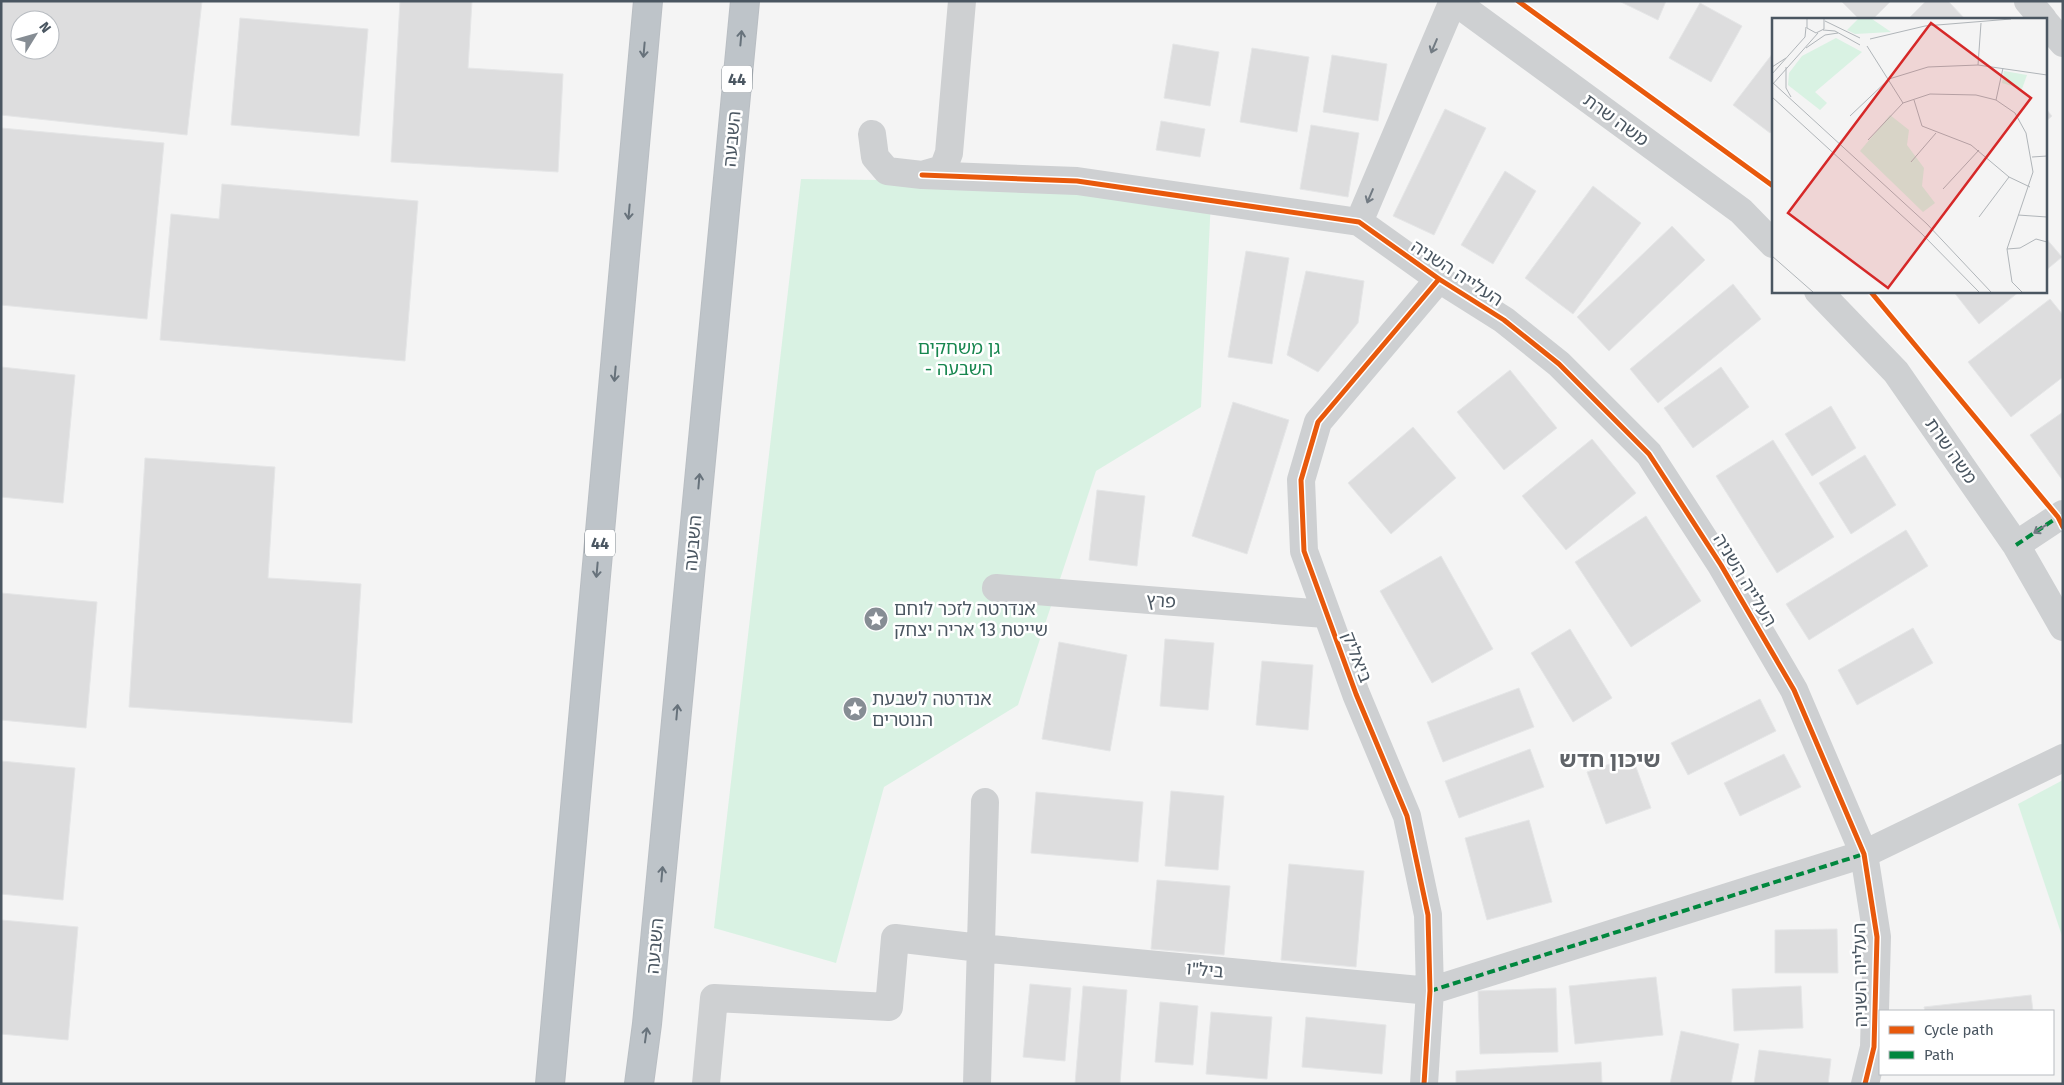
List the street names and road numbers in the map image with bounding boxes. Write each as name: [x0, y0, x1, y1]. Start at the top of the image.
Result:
road number: 44: [722, 66, 752, 92]
street label: משה שרת: [1579, 89, 1653, 151]
street label: השבעה: [719, 110, 745, 168]
street label: העלייה השניה: [1407, 235, 1507, 311]
street label: משה שרת: [1920, 414, 1982, 488]
street label: השבעה: [680, 514, 706, 572]
street label: העלייה השניה: [1709, 529, 1781, 631]
road number: 44: [585, 530, 615, 556]
street label: פרץ: [1145, 589, 1177, 613]
street label: ביאליק: [1337, 628, 1377, 686]
street label: השבעה: [642, 917, 668, 975]
street label: העלייה השניה: [1848, 922, 1872, 1028]
street label: ביל"ו: [1185, 957, 1225, 983]

